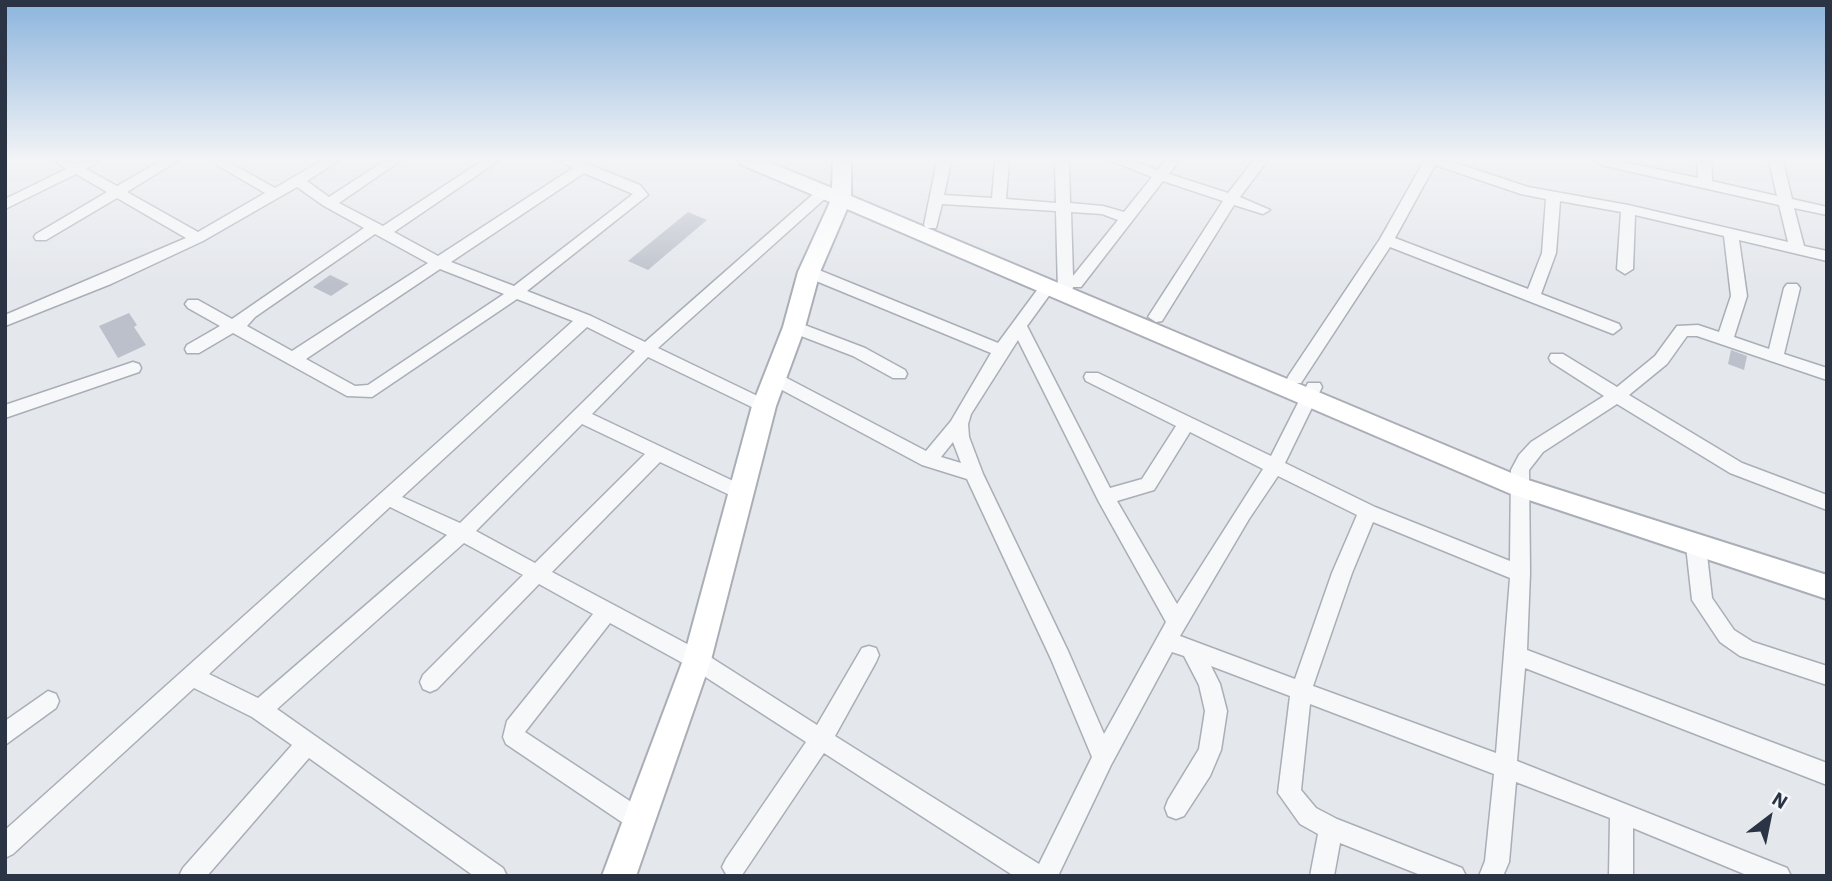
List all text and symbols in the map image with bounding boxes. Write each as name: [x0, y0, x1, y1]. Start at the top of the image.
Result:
north arrow: [1734, 783, 1804, 853]
text: N: [1768, 786, 1792, 814]

